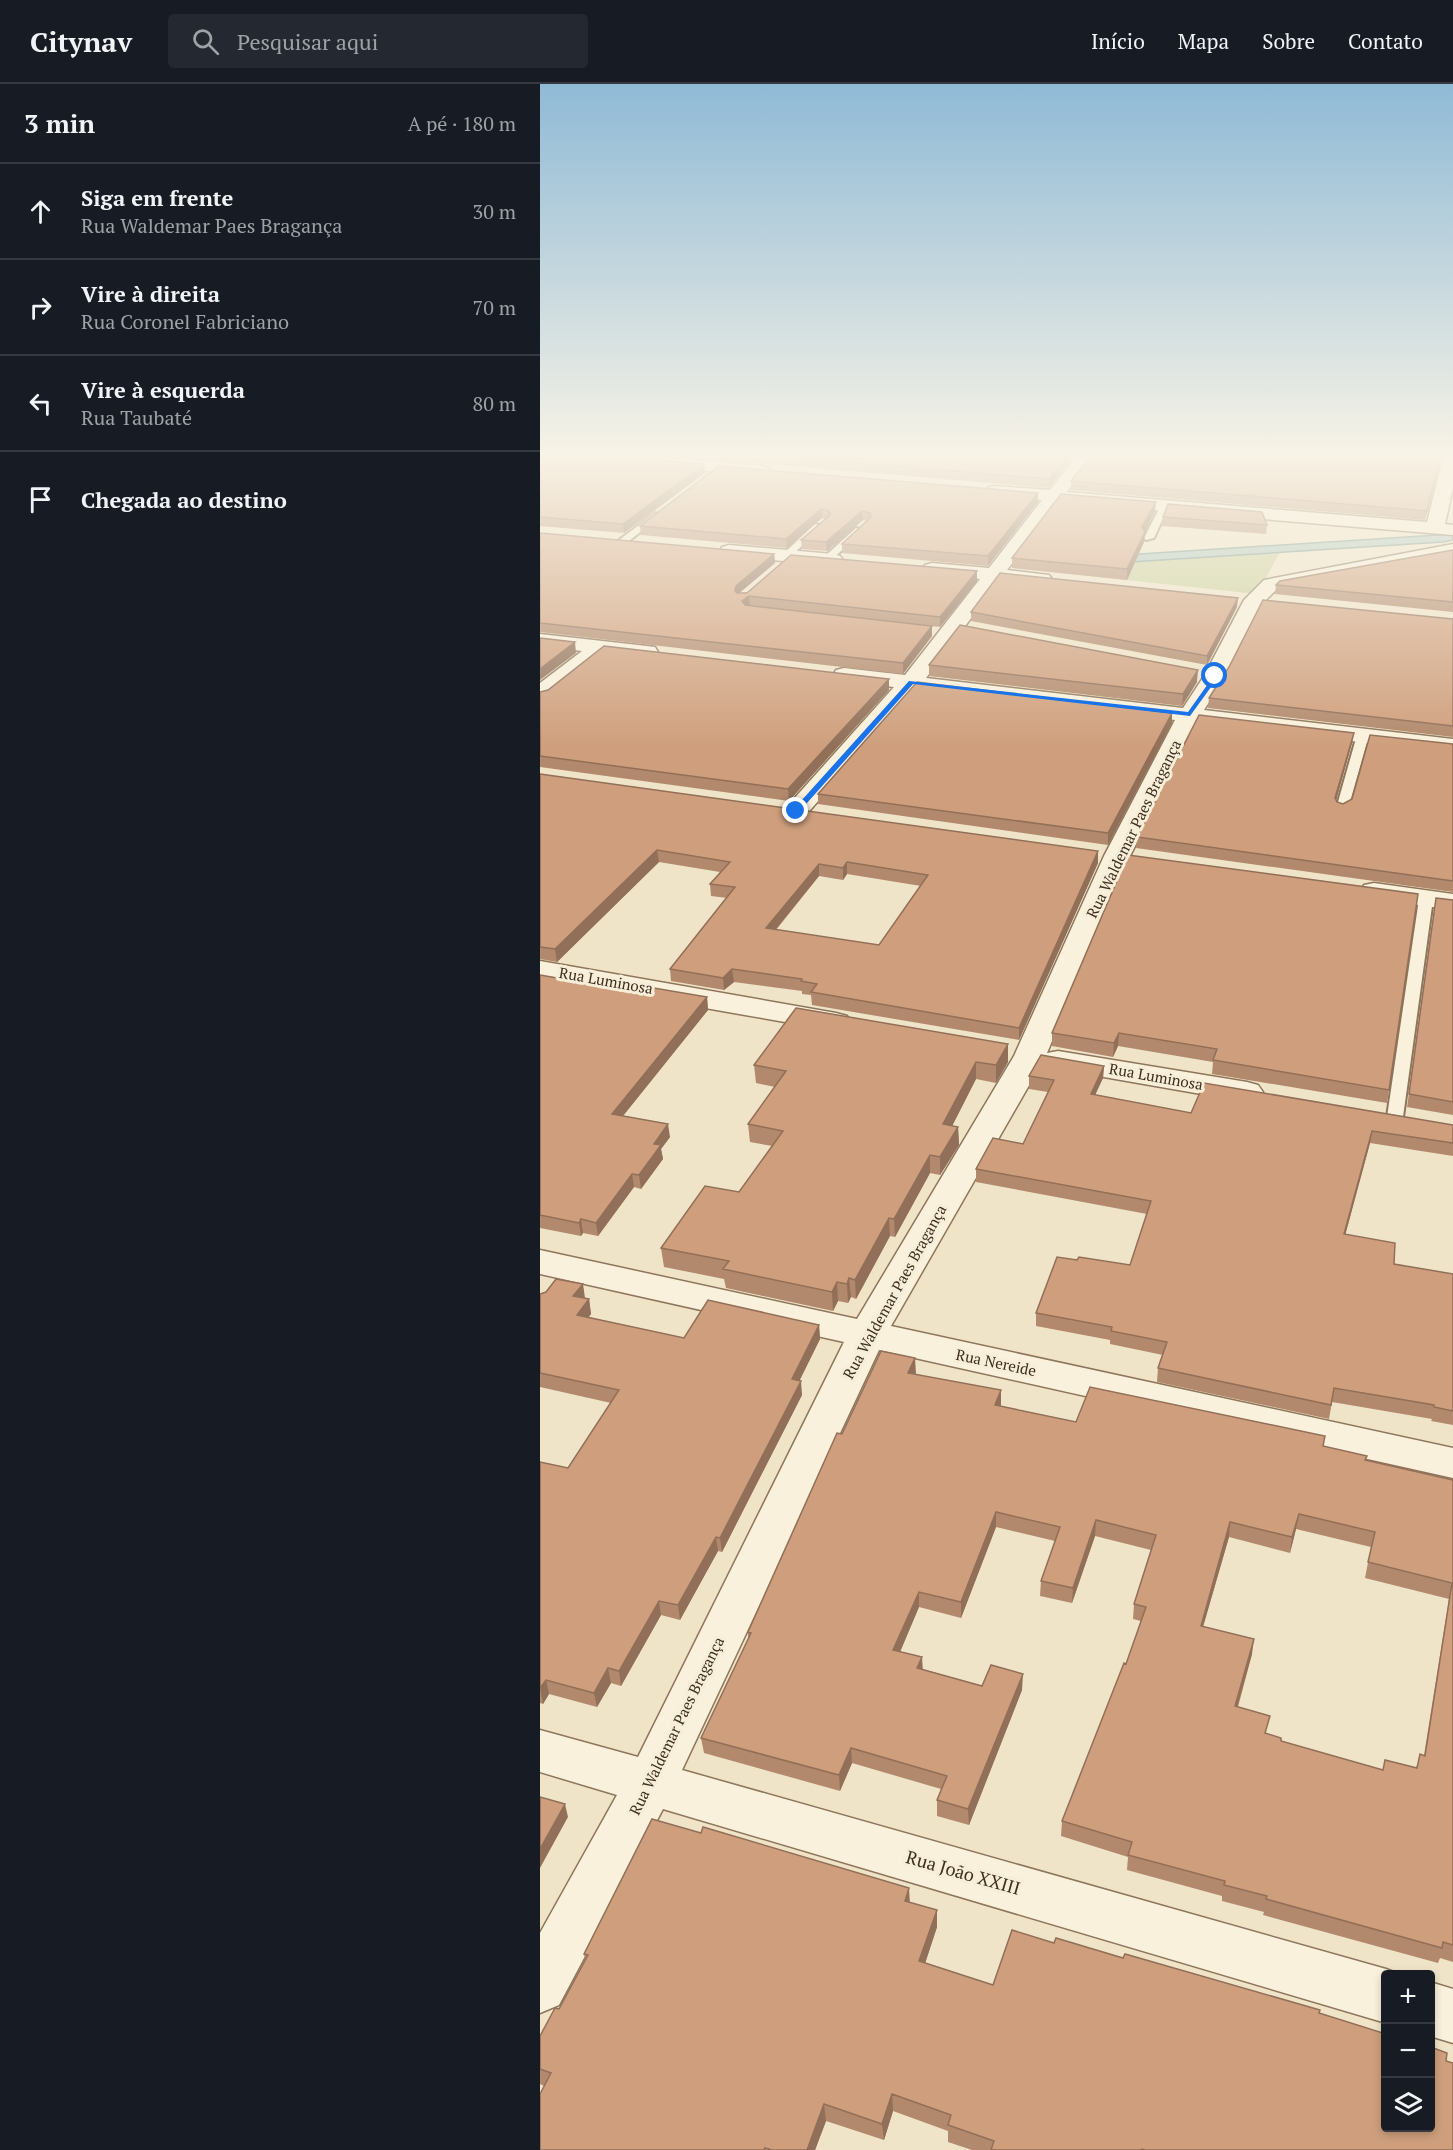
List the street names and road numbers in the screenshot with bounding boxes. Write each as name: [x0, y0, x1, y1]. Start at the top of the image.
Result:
street label: Rua Waldemar Paes Bragança: [1081, 736, 1185, 921]
street label: Rua Luminosa: [558, 962, 655, 998]
street label: Rua Luminosa: [1108, 1058, 1205, 1094]
street label: Rua Waldemar Paes Bragança: [838, 1201, 951, 1382]
street label: Rua Nereide: [954, 1344, 1038, 1380]
street label: Rua Waldemar Paes Bragança: [624, 1633, 728, 1818]
street label: Rua João XXIII: [903, 1844, 1023, 1900]

